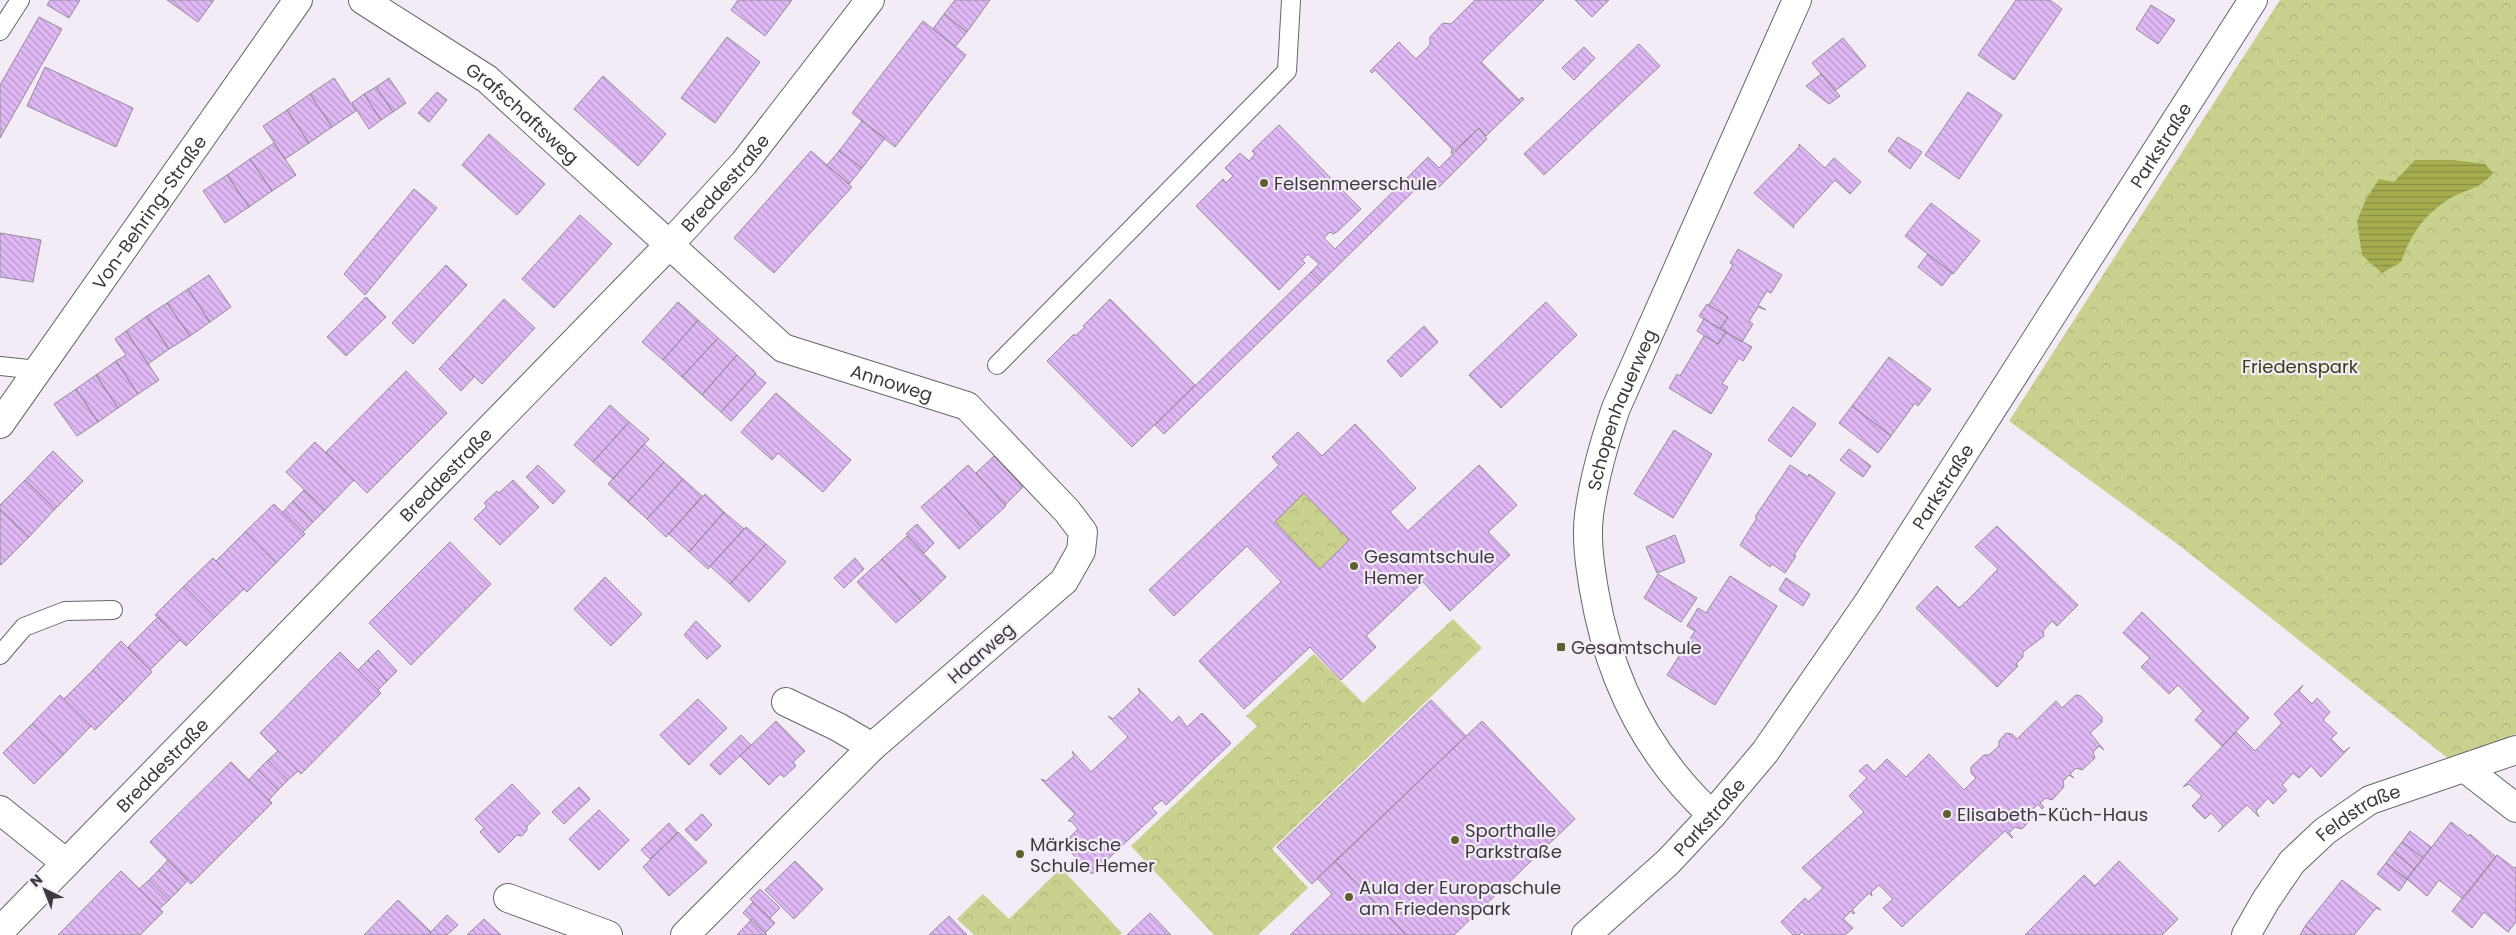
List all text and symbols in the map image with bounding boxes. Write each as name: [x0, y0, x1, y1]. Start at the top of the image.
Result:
street label: Grafschaftsweg: [461, 56, 585, 169]
street label: Parkstraße: [2124, 97, 2197, 193]
street label: Breddestraße: [675, 128, 775, 237]
street label: Von-Behring-Straße: [86, 130, 212, 294]
place label: Felsenmeerschule: [1274, 171, 1437, 196]
marker: Felsenmeerschule: [1258, 177, 1270, 189]
street label: Schopenhauerweg: [1581, 325, 1662, 492]
park label: Friedenspark: [2242, 354, 2359, 379]
street label: Annoweg: [848, 358, 936, 407]
street label: Breddestraße: [394, 422, 497, 527]
street label: Parkstraße: [1906, 439, 1979, 534]
place label: Gesamtschule Hemer: [1364, 544, 1495, 590]
marker: Gesamtschule Hemer: [1348, 560, 1360, 572]
street label: Haarweg: [942, 617, 1020, 689]
place label: Gesamtschule: [1571, 635, 1702, 660]
marker: Gesamtschule: [1555, 641, 1567, 653]
street label: Breddestraße: [110, 712, 214, 818]
street label: Parkstraße: [1668, 772, 1751, 861]
street label: Feldstraße: [2310, 778, 2404, 846]
place label: Elisabeth-Küch-Haus: [1957, 802, 2148, 827]
marker: Elisabeth-Küch-Haus: [1941, 808, 1953, 820]
place label: Sporthalle Parkstraße: [1465, 818, 1562, 864]
place label: Märkische Schule Hemer: [1030, 832, 1155, 878]
marker: Sporthalle Parkstraße: [1449, 834, 1461, 846]
marker: Märkische Schule Hemer: [1014, 848, 1026, 860]
north arrow: [20, 865, 70, 915]
text: N: [25, 870, 47, 891]
place label: Aula der Europaschule am Friedenspark: [1359, 875, 1561, 921]
marker: Aula der Europaschule am Friedenspark: [1343, 891, 1355, 903]

